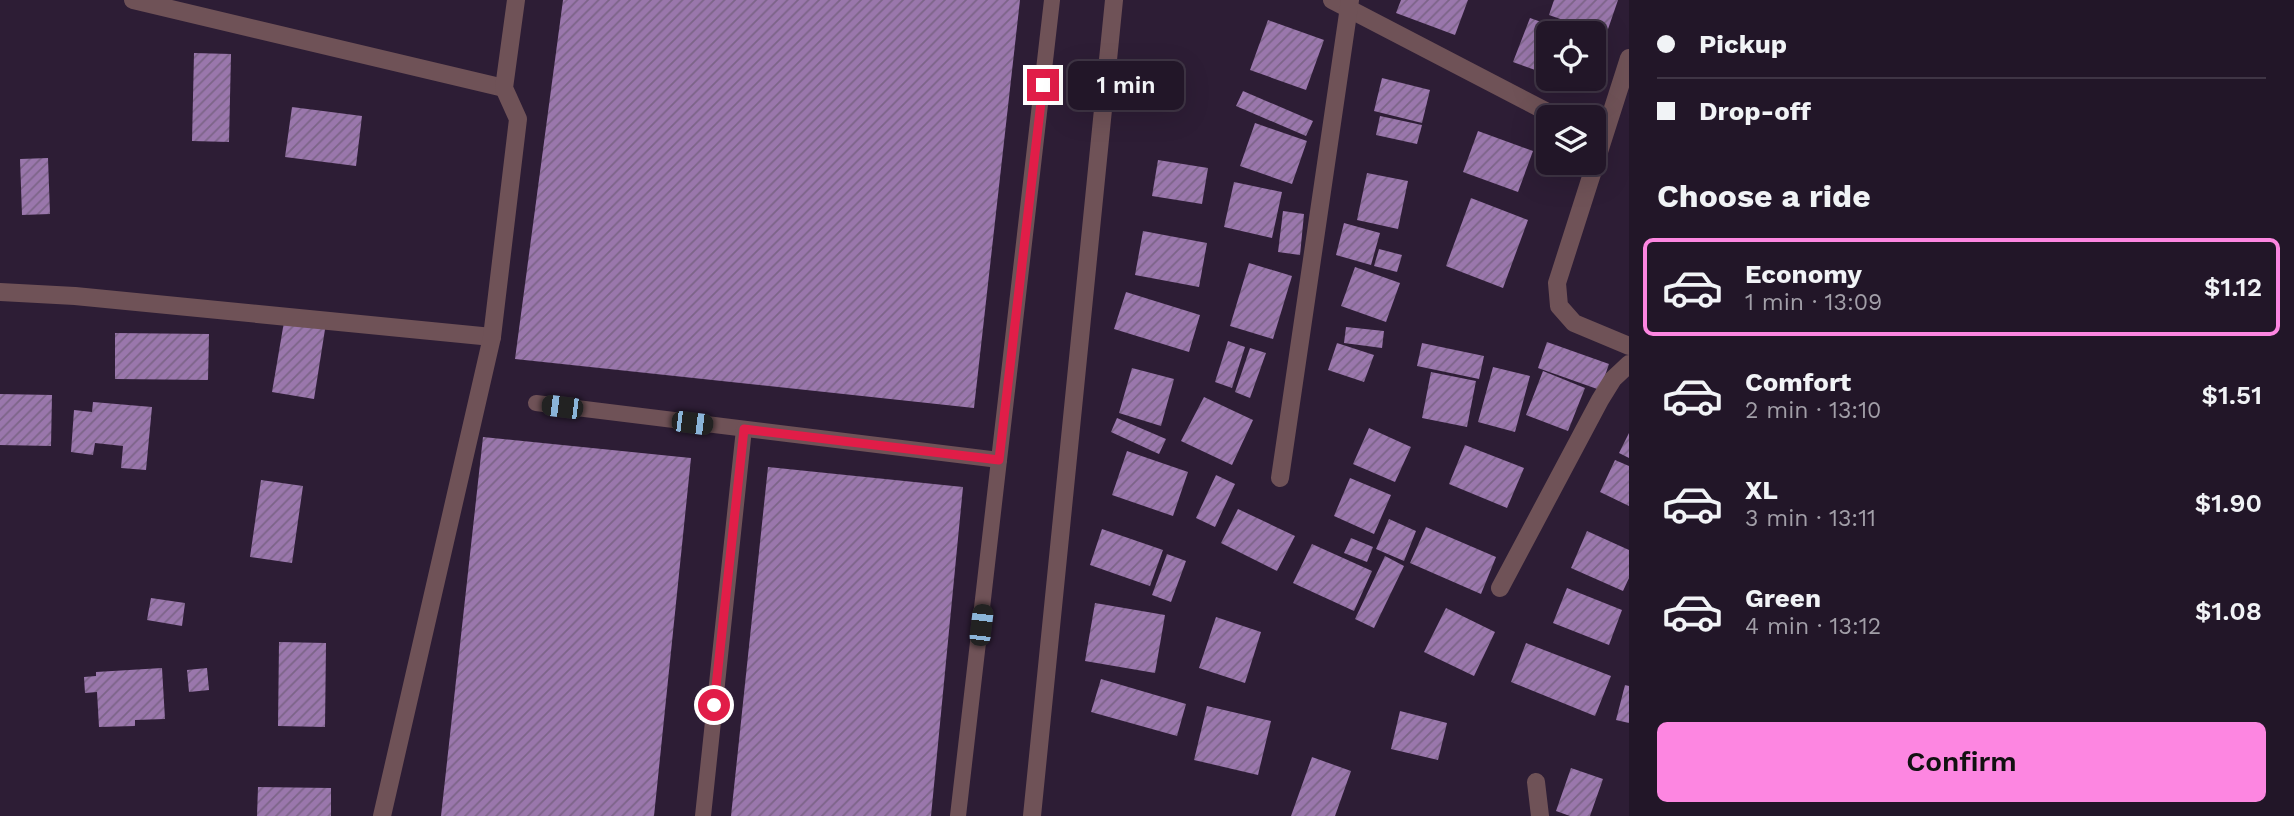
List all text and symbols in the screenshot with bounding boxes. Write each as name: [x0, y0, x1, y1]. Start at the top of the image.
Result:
map controls: [1536, 21, 1606, 175]
button: locate: [1536, 21, 1606, 91]
text: Pickup: [1699, 29, 1787, 59]
callout: 1 min: [1068, 60, 1183, 110]
route end: [1027, 69, 1059, 101]
text: 1 min: [1096, 72, 1156, 99]
text: Drop-off: [1699, 96, 1811, 126]
button: layers: [1536, 105, 1606, 175]
text: Choose a ride: [1657, 177, 1871, 215]
icon: car: [1661, 256, 1724, 319]
text: Economy: [1745, 259, 1862, 289]
text: $1.12: [2204, 272, 2262, 302]
text: 1 min · 13:09: [1745, 289, 1882, 316]
icon: car: [1661, 364, 1724, 427]
text: Comfort: [1745, 367, 1851, 397]
text: $1.51: [2201, 380, 2262, 410]
car: [540, 394, 585, 420]
text: 2 min · 13:10: [1745, 397, 1881, 424]
car: [670, 410, 715, 436]
icon: car: [1661, 472, 1724, 535]
text: XL: [1745, 475, 1778, 505]
text: $1.90: [2195, 488, 2262, 518]
text: 3 min · 13:11: [1745, 505, 1876, 532]
icon: car: [1661, 580, 1724, 643]
text: Green: [1745, 583, 1821, 613]
text: $1.08: [2195, 596, 2262, 626]
car: [969, 603, 994, 647]
text: 4 min · 13:12: [1745, 613, 1881, 640]
route start: [698, 689, 730, 721]
button: Confirm: [1657, 722, 2266, 802]

